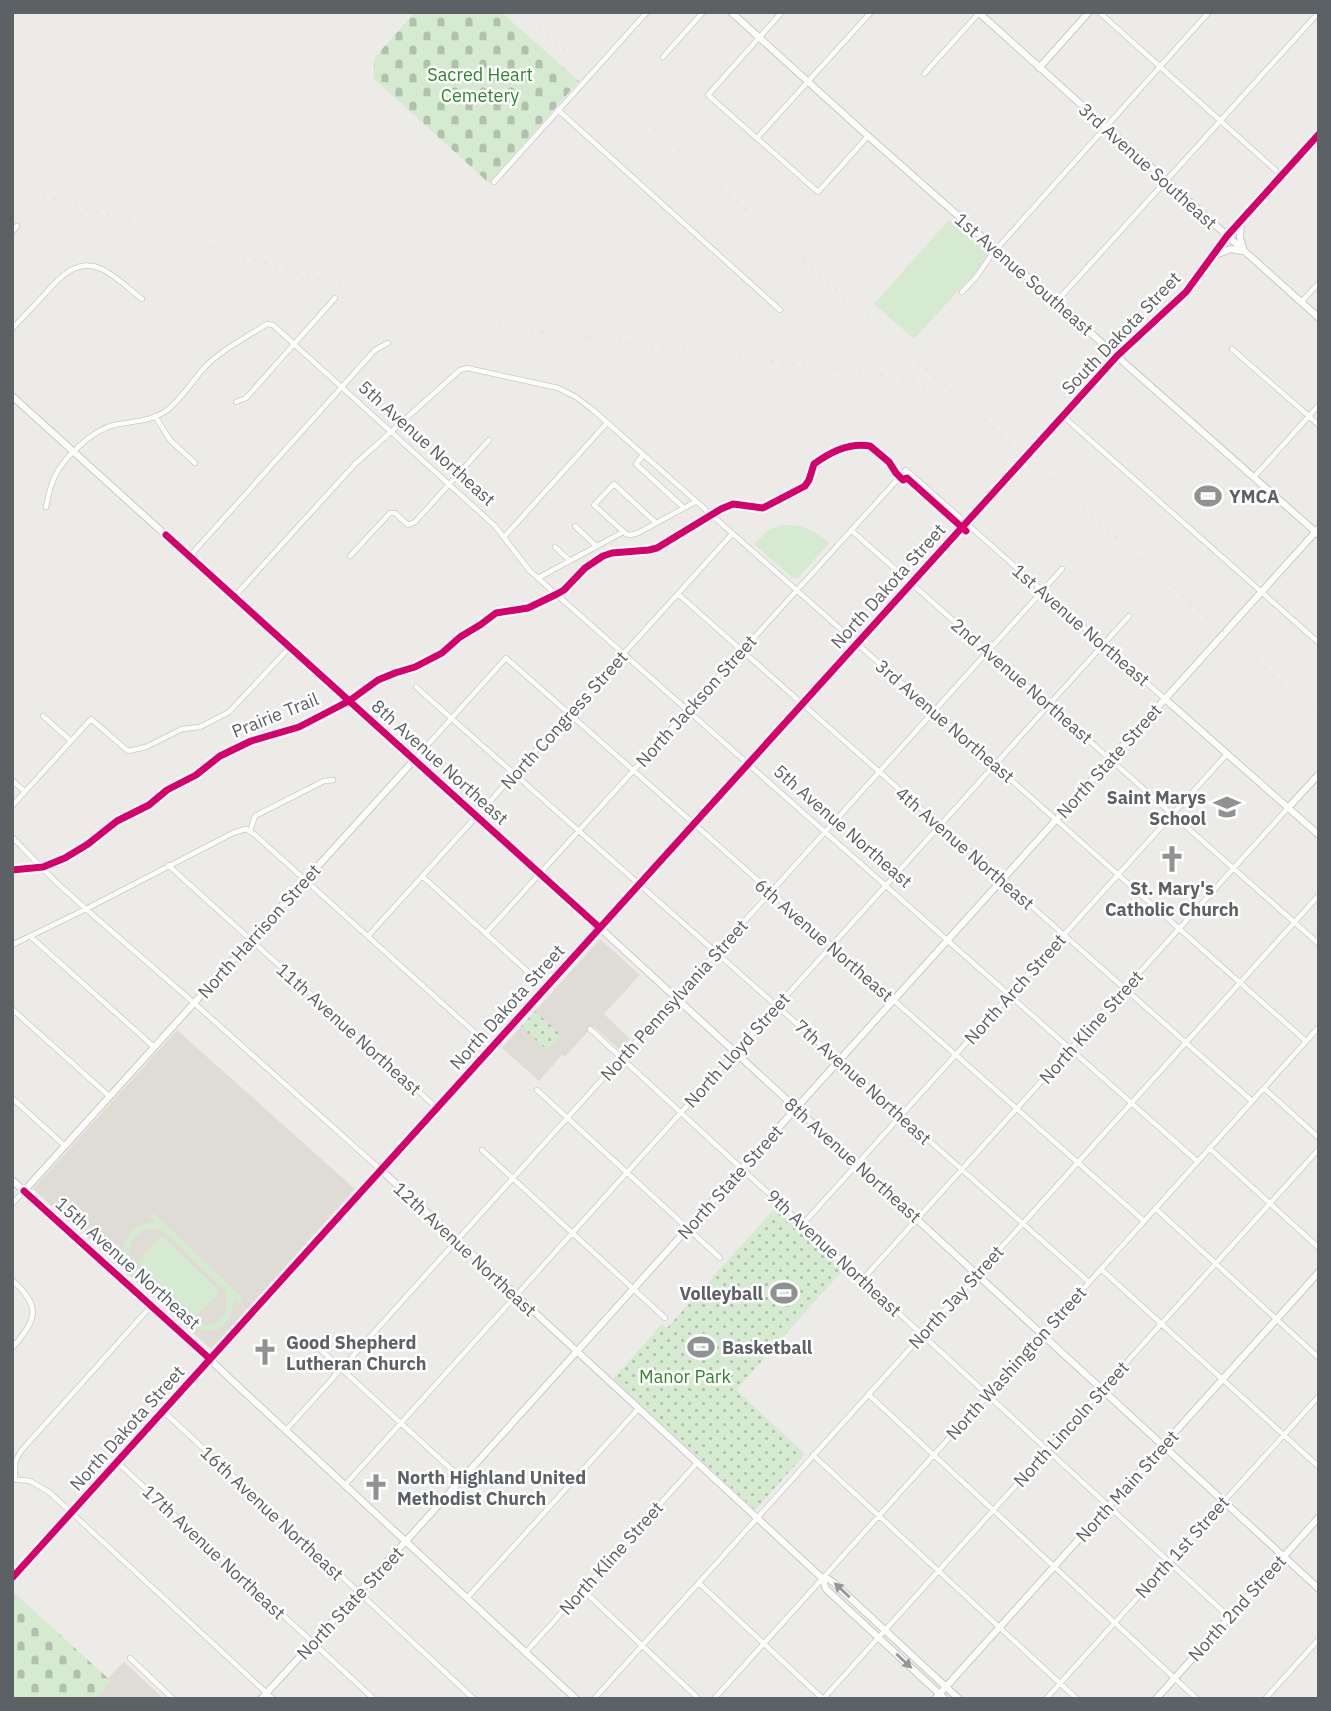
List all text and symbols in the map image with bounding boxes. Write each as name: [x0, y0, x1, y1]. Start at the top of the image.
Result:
park label: Sacred Heart Cemetery: [427, 63, 533, 107]
street label: 3rd Avenue Southeast: [1074, 98, 1222, 234]
street label: 1st Avenue Southeast: [950, 208, 1098, 340]
street label: South Dakota Street: [1056, 267, 1186, 399]
street label: 5th Avenue Northeast: [354, 375, 500, 511]
sports icon: YMCA: [1193, 481, 1223, 511]
place label: YMCA: [1229, 485, 1279, 508]
street label: North Dakota Street: [826, 519, 950, 653]
street label: 1st Avenue Northeast: [1007, 559, 1155, 691]
street label: 2nd Avenue Northeast: [946, 613, 1098, 749]
street label: North Jackson Street: [631, 630, 761, 772]
street label: North Congress Street: [496, 646, 632, 794]
street label: 3rd Avenue Northeast: [871, 654, 1019, 788]
street label: Prairie Trail: [228, 687, 322, 743]
street label: 8th Avenue Northeast: [367, 694, 513, 830]
street label: North State Street: [1051, 699, 1167, 823]
street label: 5th Avenue Northeast: [769, 759, 917, 893]
street label: 4th Avenue Northeast: [891, 781, 1039, 915]
place label: Saint Marys School: [1107, 786, 1207, 830]
school or university icon: Saint Marys School: [1212, 792, 1242, 822]
church icon: St. Mary's Catholic Church: [1157, 844, 1187, 874]
street label: North Harrison Street: [193, 859, 325, 1003]
street label: 6th Avenue Northeast: [750, 873, 898, 1007]
place label: St. Mary's Catholic Church: [1105, 877, 1239, 921]
street label: North Pennsylvania Street: [595, 914, 753, 1086]
street label: North Arch Street: [959, 929, 1071, 1049]
street label: North Dakota Street: [445, 940, 569, 1074]
street label: 11th Avenue Northeast: [272, 958, 426, 1100]
street label: North Kline Street: [1034, 965, 1148, 1089]
street label: North Lloyd Street: [679, 988, 795, 1112]
street label: 7th Avenue Northeast: [790, 1014, 936, 1150]
street label: 8th Avenue Northeast: [780, 1092, 926, 1228]
street label: North State Street: [672, 1120, 788, 1244]
street label: 12th Avenue Northeast: [389, 1177, 541, 1321]
street label: 9th Avenue Northeast: [762, 1184, 906, 1322]
street label: 15th Avenue Northeast: [51, 1192, 205, 1334]
street label: North Jay Street: [903, 1240, 1009, 1354]
sports icon: Volleyball: [769, 1278, 799, 1308]
street label: North Washington Street: [941, 1281, 1091, 1445]
place label: Volleyball: [679, 1282, 764, 1305]
place label: Good Shepherd Lutheran Church: [286, 1331, 427, 1375]
sports icon: Basketball: [686, 1332, 716, 1362]
place label: Basketball: [722, 1336, 813, 1359]
church icon: Good Shepherd Lutheran Church: [250, 1337, 280, 1367]
street label: North Lincoln Street: [1008, 1356, 1134, 1492]
street label: North Dakota Street: [65, 1361, 189, 1495]
park label: Manor Park: [639, 1365, 731, 1388]
street label: North Main Street: [1071, 1425, 1183, 1547]
street label: 16th Avenue Northeast: [196, 1441, 348, 1585]
place label: North Highland United Methodist Church: [397, 1466, 586, 1510]
church icon: North Highland United Methodist Church: [361, 1472, 391, 1502]
street label: 17th Avenue Northeast: [138, 1480, 290, 1624]
street label: North 1st Street: [1130, 1491, 1234, 1603]
street label: North Kline Street: [554, 1496, 668, 1620]
street label: North State Street: [292, 1542, 408, 1664]
street label: North 2nd Street: [1183, 1550, 1291, 1666]
one-way arrow: [834, 1583, 851, 1599]
one-way arrow: [895, 1652, 912, 1668]

